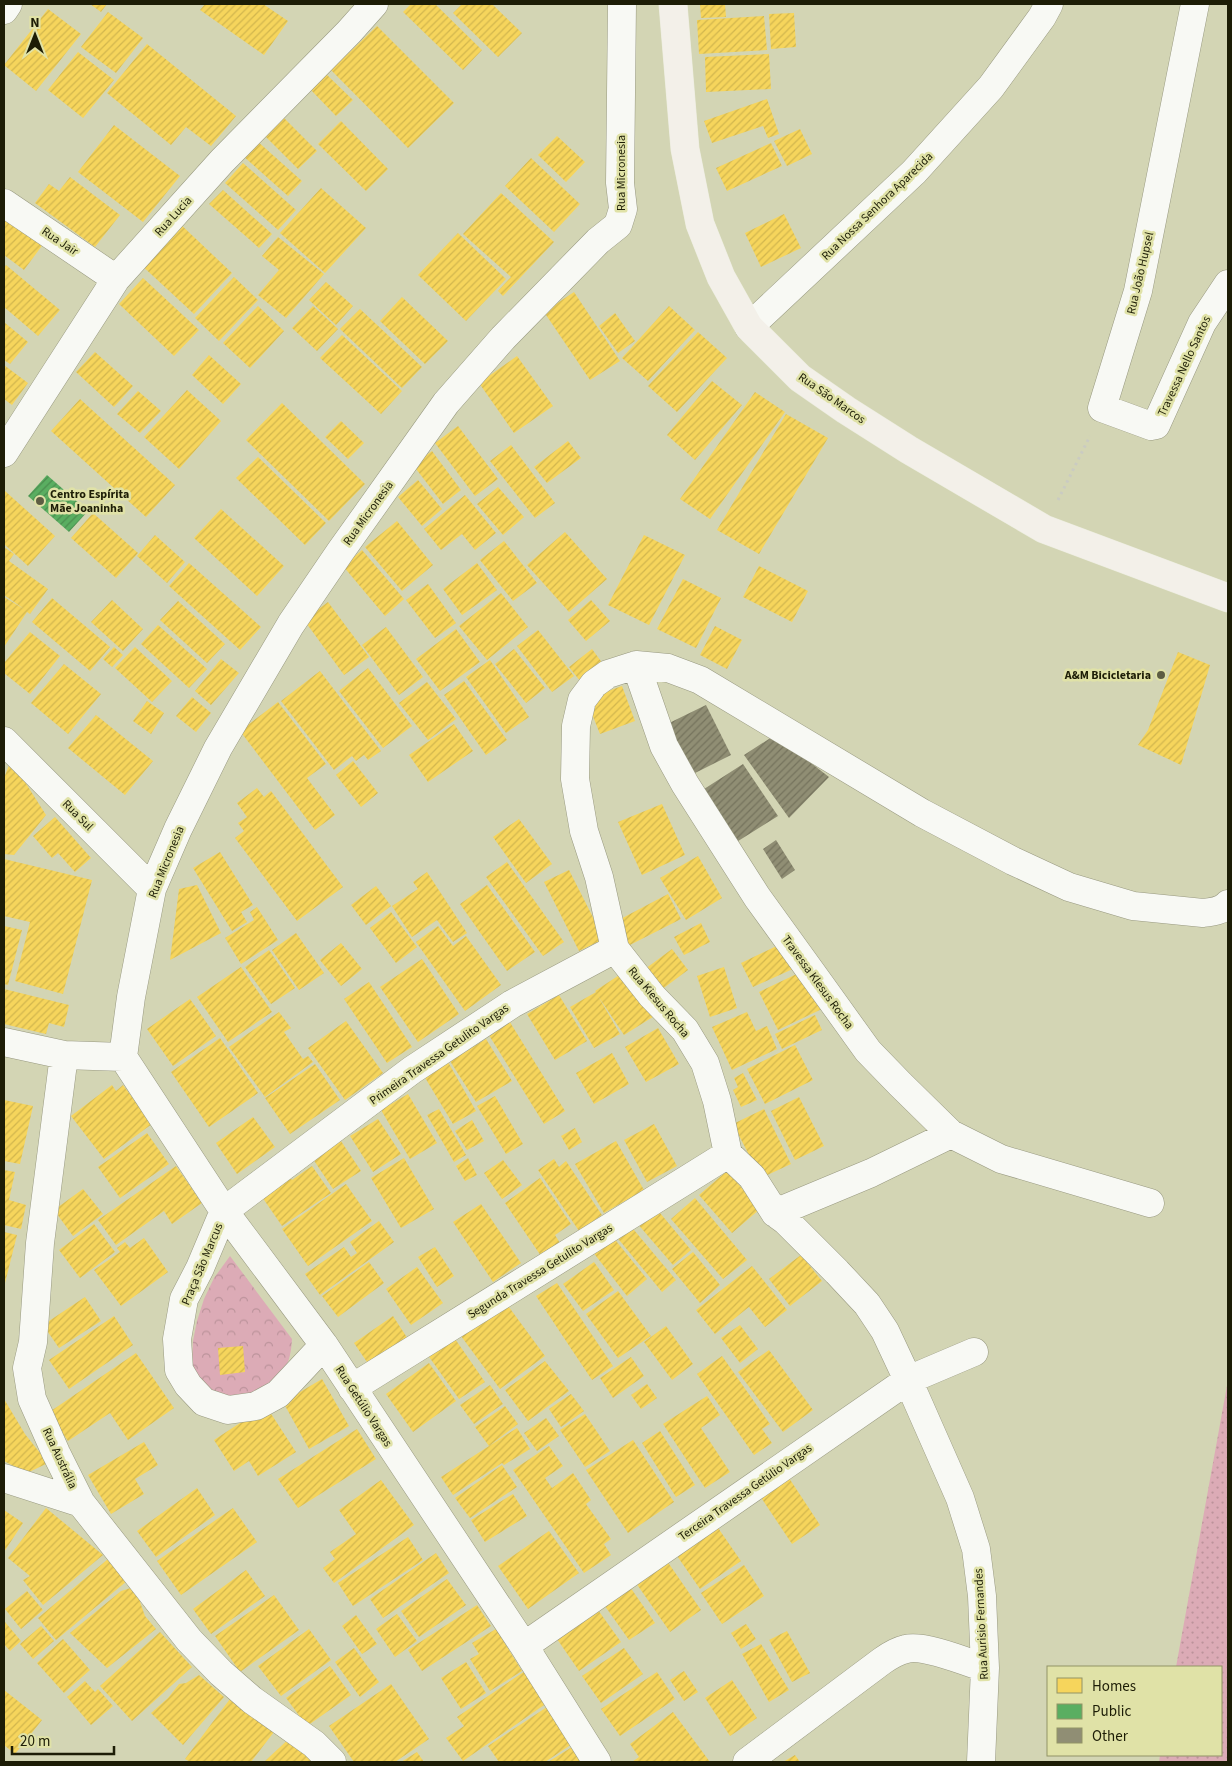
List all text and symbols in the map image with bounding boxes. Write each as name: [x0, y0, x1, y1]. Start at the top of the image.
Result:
north arrow: [10, 10, 60, 60]
text: N: [30, 13, 40, 33]
street label: Rua Micronesia: [613, 135, 630, 211]
street label: Rua Nossa Senhora Aparecida: [818, 148, 937, 264]
street label: Rua Lucia: [151, 193, 196, 240]
street label: Rua Jair: [38, 223, 82, 260]
street label: Rua João Hupsel: [1123, 230, 1158, 316]
street label: Travessa Nello Santos: [1154, 313, 1215, 419]
street label: Rua São Marcos: [795, 369, 869, 428]
street label: Rua Micronesia: [339, 478, 398, 549]
place label: Centro Espírita Mãe Joaninha: [50, 486, 129, 517]
marker: Centro Espírita Mãe Joaninha: [34, 495, 46, 507]
place label: A&M Bicicletaria: [1064, 667, 1151, 684]
marker: A&M Bicicletaria: [1155, 669, 1167, 681]
street label: Rua Sul: [58, 796, 97, 835]
street label: Rua Micronesia: [144, 824, 189, 901]
street label: Travessa Klesus Rocha: [778, 932, 857, 1033]
street label: Rua Kiesus Rocha: [624, 963, 693, 1041]
street label: Primeira Travessa Getulito Vargas: [366, 1000, 512, 1109]
street label: Praça São Marcus: [177, 1220, 227, 1308]
street label: Segunda Travessa Getulito Vargas: [465, 1220, 616, 1323]
street label: Rua Getúlio Vargas: [331, 1362, 396, 1450]
street label: Rua Austrália: [38, 1425, 81, 1492]
street label: Terceira Travessa Getúlio Vargas: [675, 1440, 816, 1545]
street label: Rua Aurisio Fernandes: [970, 1568, 993, 1680]
legend: [1047, 1666, 1222, 1756]
text: Homes: [1092, 1676, 1136, 1697]
text: Public: [1092, 1701, 1131, 1722]
scale bar: [12, 1724, 115, 1756]
text: Other: [1092, 1726, 1129, 1747]
text: 20 m: [20, 1731, 50, 1752]

